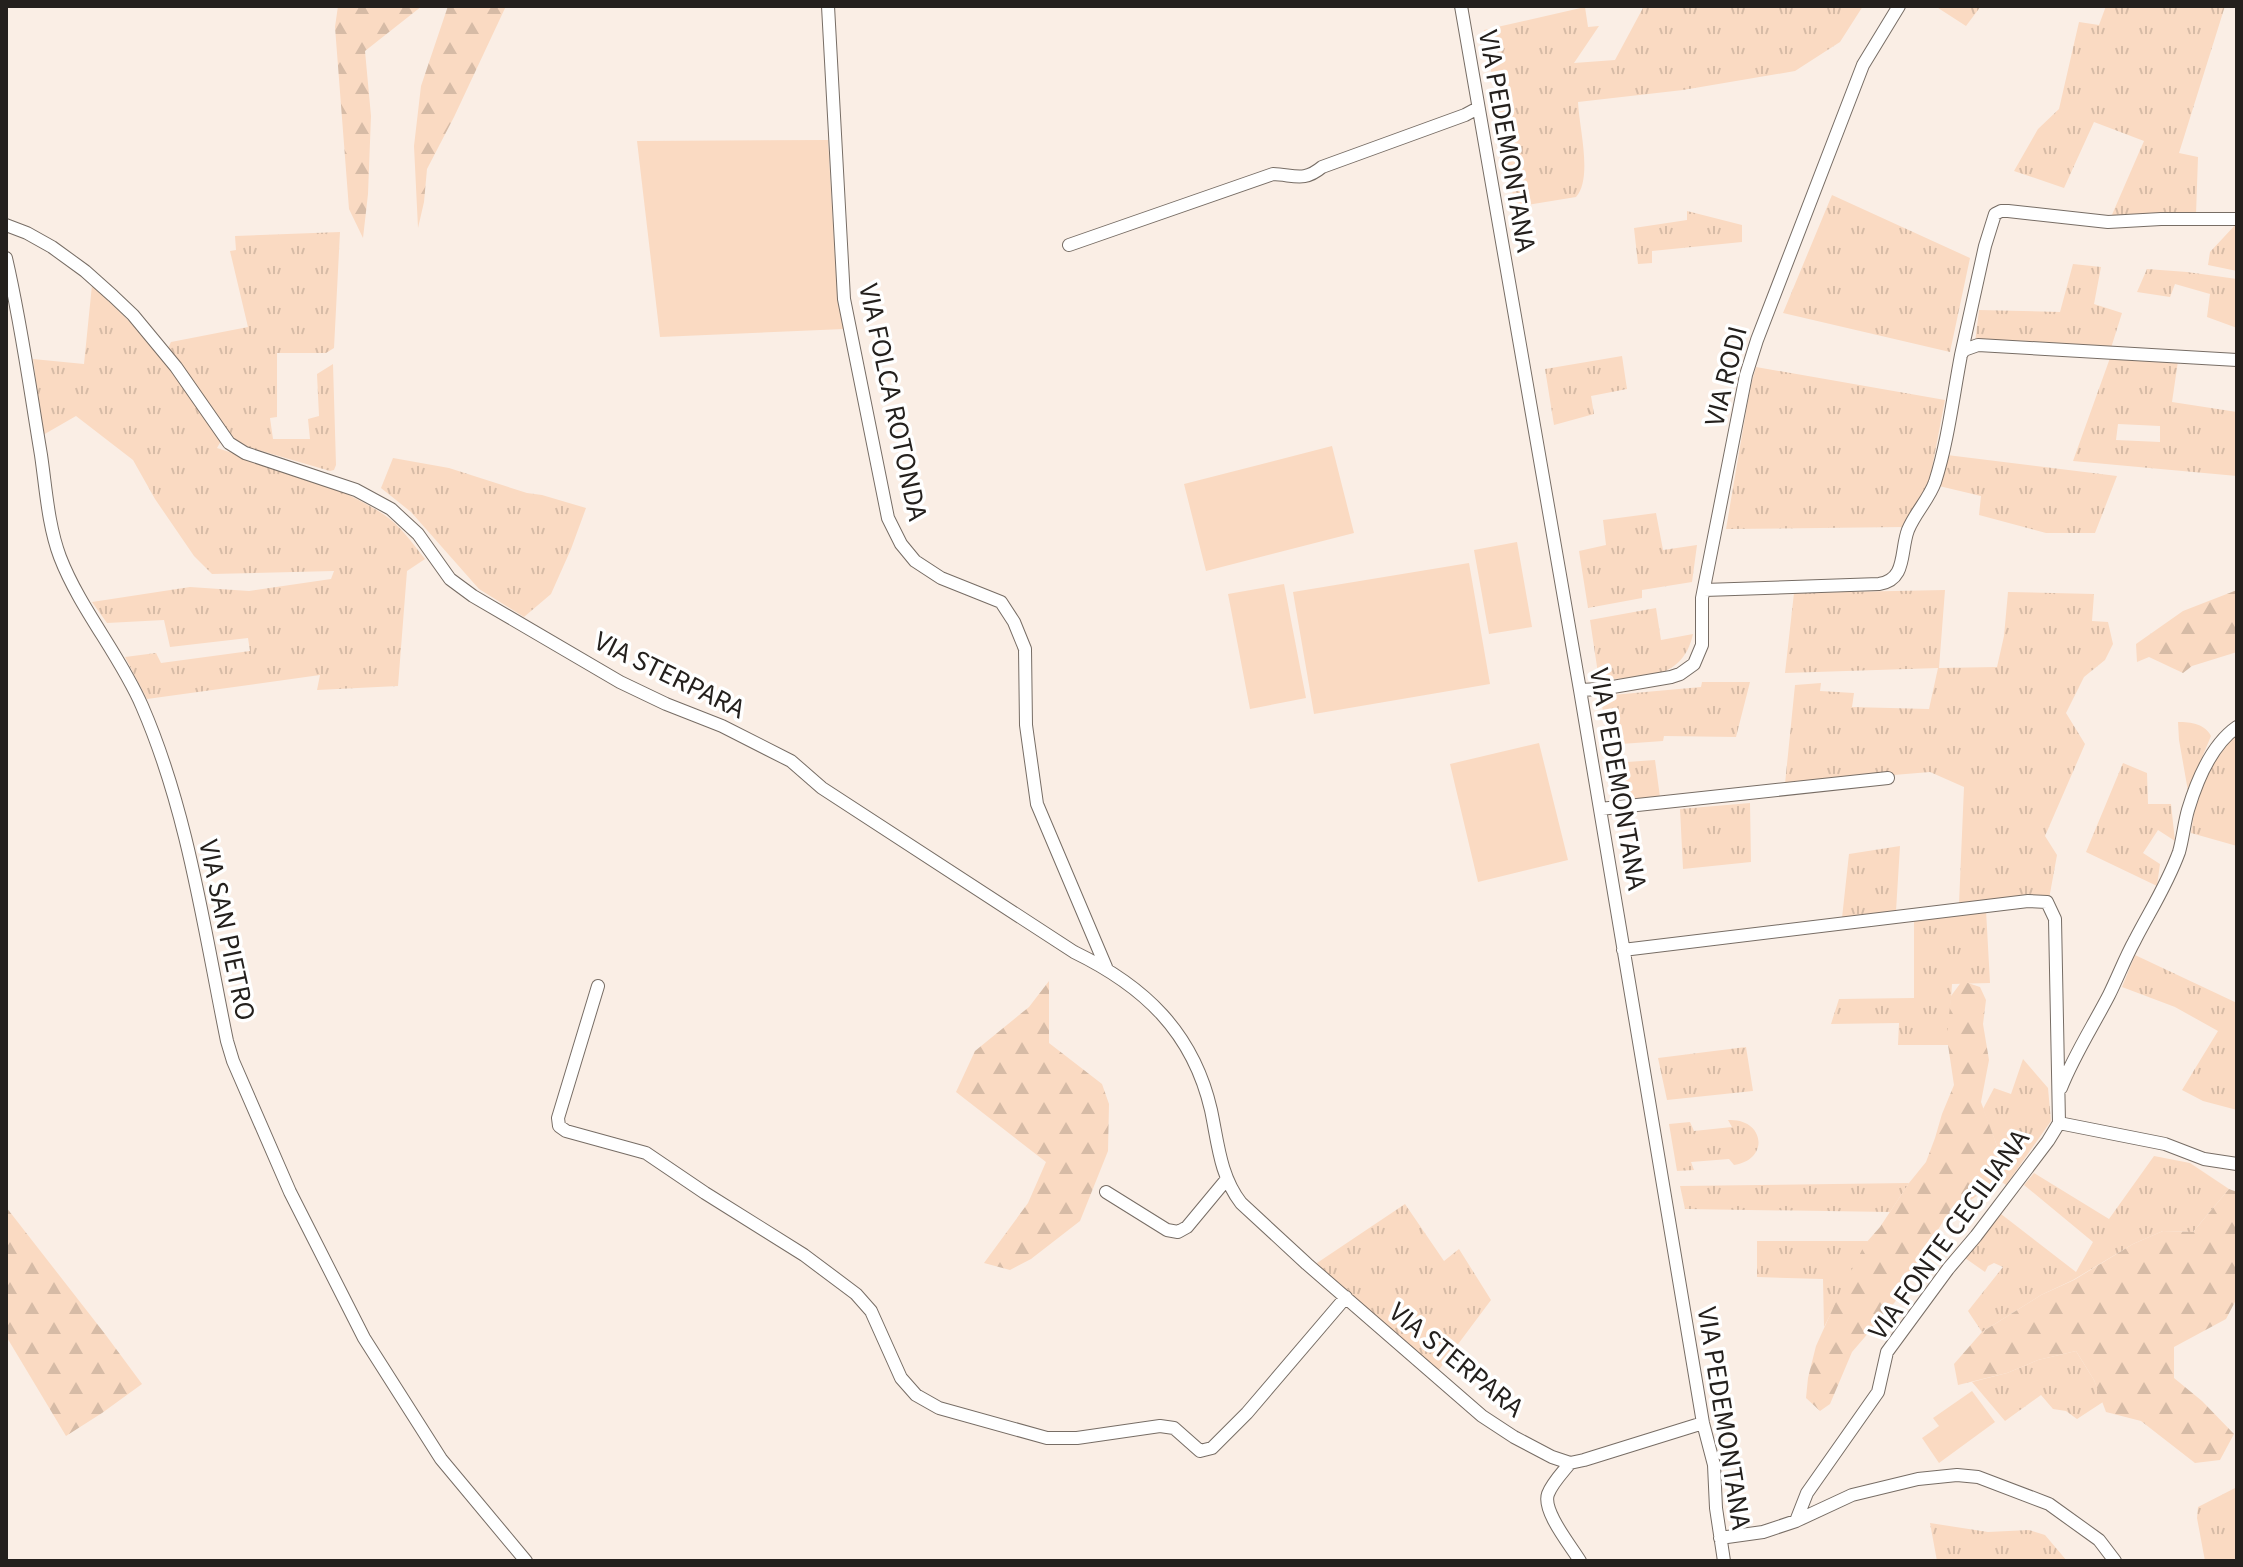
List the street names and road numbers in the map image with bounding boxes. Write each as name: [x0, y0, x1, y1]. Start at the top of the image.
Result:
street label: VIA PEDEMONTANA: [1468, 27, 1546, 256]
street label: VIA FOLCA ROTONDA: [848, 280, 938, 525]
street label: VIA RODI: [1694, 322, 1758, 430]
street label: VIA STERPARA: [587, 621, 753, 729]
street label: VIA PEDEMONTANA: [1579, 665, 1657, 894]
street label: VIA SAN PIETRO: [188, 836, 266, 1024]
street label: VIA FONTE CECILIANA: [1859, 1120, 2039, 1348]
street label: VIA STERPARA: [1380, 1293, 1533, 1427]
street label: VIA PEDEMONTANA: [1687, 1304, 1761, 1533]

